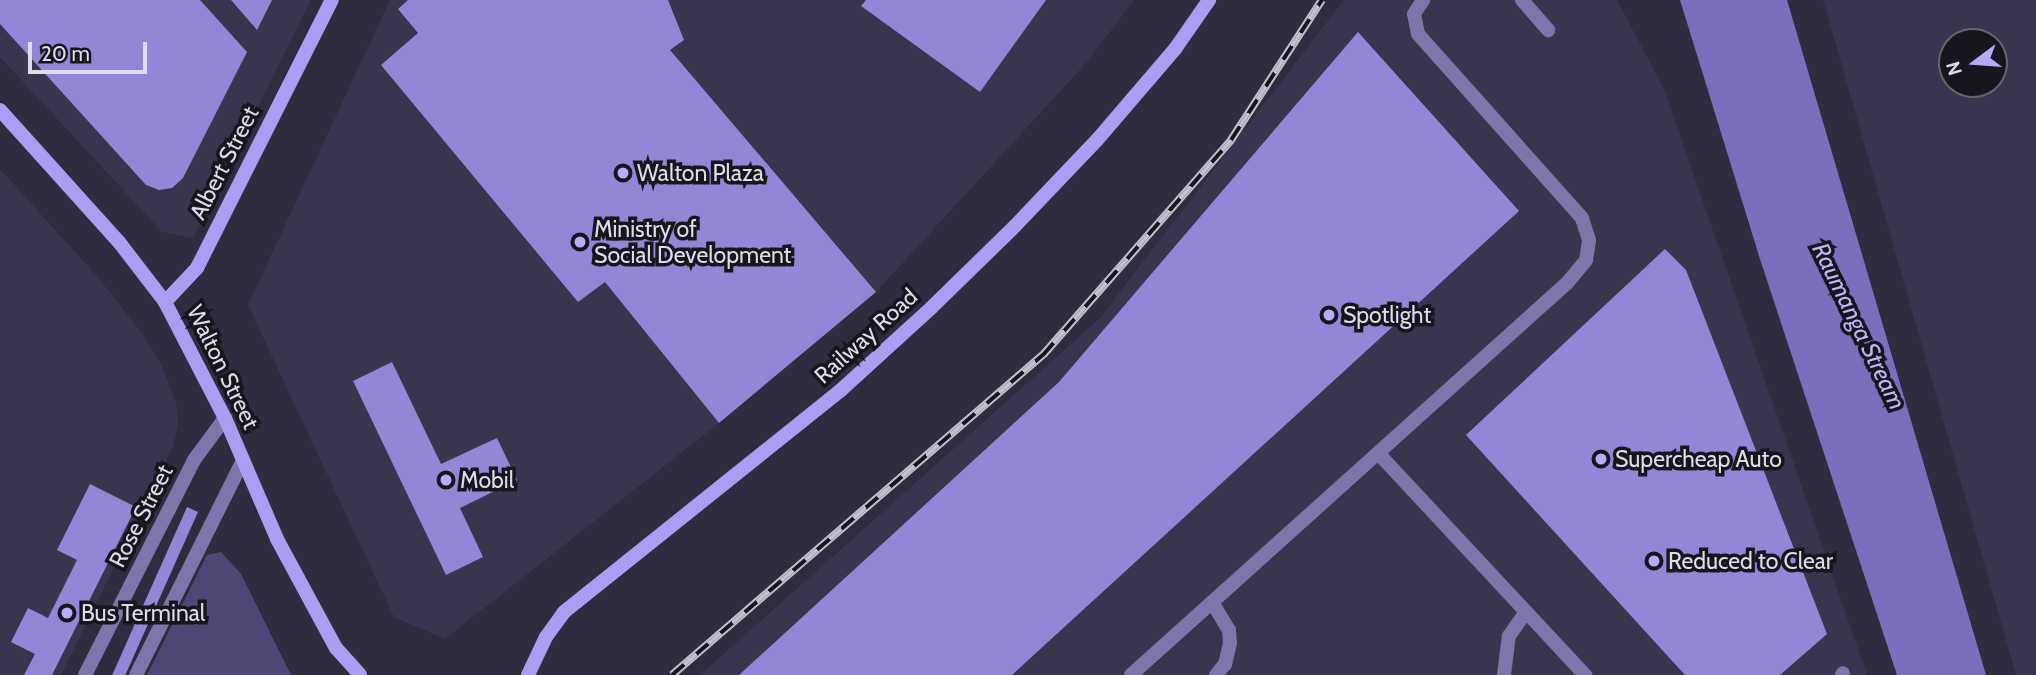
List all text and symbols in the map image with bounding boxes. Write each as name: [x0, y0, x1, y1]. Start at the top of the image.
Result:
scale bar: [32, 28, 150, 72]
north arrow: [1938, 28, 2008, 98]
text: 20 m: [41, 41, 90, 66]
text: N: [1941, 59, 1967, 78]
street label: Albert Street: [184, 102, 264, 224]
place label: Walton Plaza: [637, 159, 764, 187]
marker: Walton Plaza: [615, 165, 631, 181]
place label: Ministry of Social Development: [594, 215, 791, 269]
marker: Ministry of Social Development: [572, 234, 588, 250]
water label: Raumanga Stream: [1806, 238, 1912, 414]
street label: Railway Road: [809, 283, 923, 389]
street label: Walton Street: [181, 300, 265, 434]
place label: Spotlight: [1343, 301, 1431, 329]
marker: Spotlight: [1321, 307, 1337, 323]
place label: Supercheap Auto: [1615, 445, 1782, 473]
marker: Supercheap Auto: [1593, 451, 1609, 467]
street label: Rose Street: [103, 460, 179, 572]
place label: Mobil: [460, 466, 514, 494]
marker: Mobil: [438, 472, 454, 488]
place label: Reduced to Clear: [1668, 547, 1833, 575]
marker: Reduced to Clear: [1646, 553, 1662, 569]
place label: Bus Terminal: [81, 599, 205, 627]
marker: Bus Terminal: [59, 605, 75, 621]

